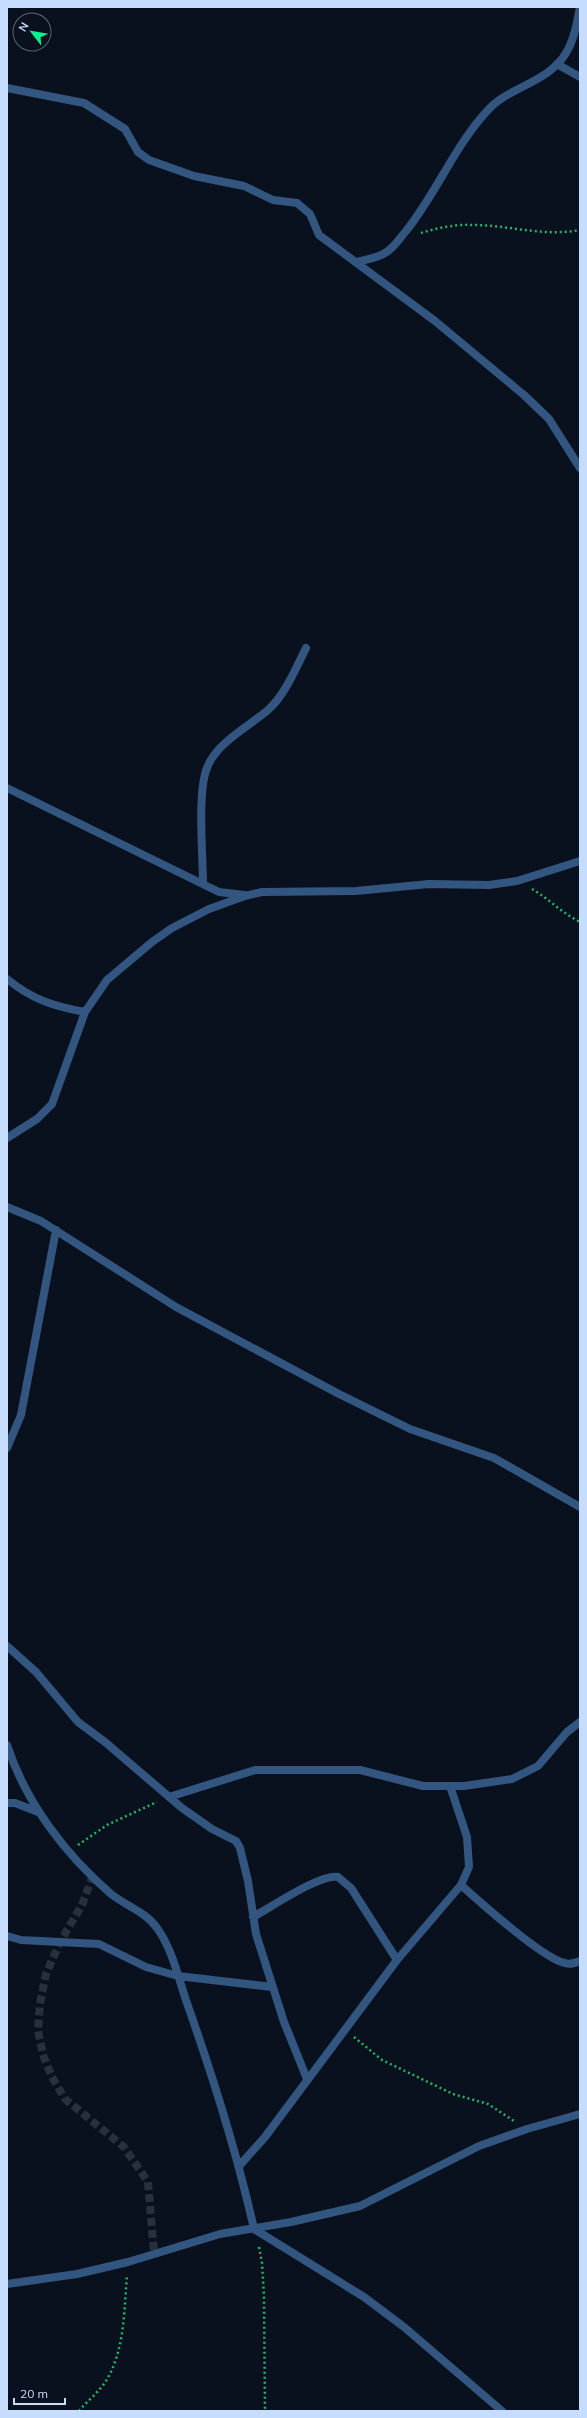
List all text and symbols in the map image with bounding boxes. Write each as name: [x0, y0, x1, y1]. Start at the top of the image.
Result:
north arrow: [12, 12, 52, 52]
text: N: [15, 20, 32, 34]
scale bar: [14, 2380, 65, 2406]
text: 20 m: [20, 2386, 48, 2401]

